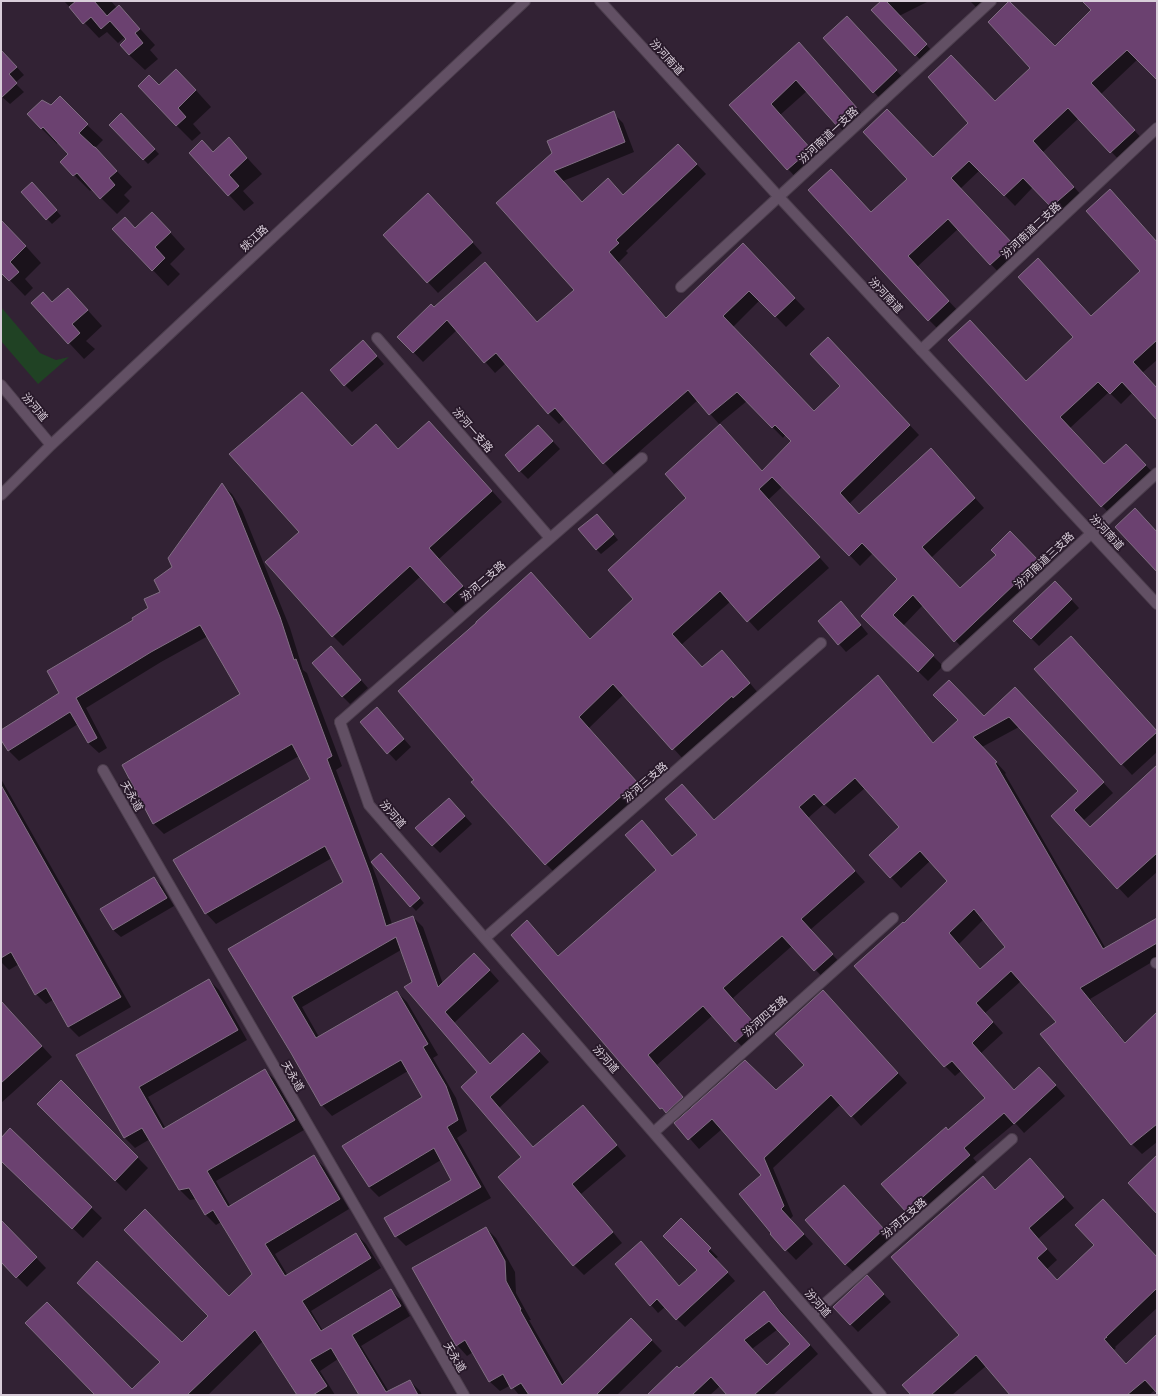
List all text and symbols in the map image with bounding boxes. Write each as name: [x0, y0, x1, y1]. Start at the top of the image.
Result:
street label: 汾河南道: [647, 37, 686, 78]
street label: 汾河南道一支路: [796, 104, 861, 166]
street label: 汾河南道二支路: [999, 199, 1064, 261]
street label: 姚江路: [238, 222, 271, 254]
street label: 汾河南道: [866, 275, 905, 316]
street label: 汾河道: [19, 391, 50, 424]
street label: 汾河一支路: [450, 405, 496, 455]
street label: 汾河南道: [1087, 512, 1126, 553]
street label: 汾河南道三支路: [1012, 529, 1077, 591]
street label: 汾河二支路: [458, 558, 508, 604]
street label: 汾河三支路: [620, 759, 670, 805]
street label: 天永道: [118, 779, 145, 814]
street label: 汾河道: [377, 798, 408, 831]
street label: 汾河四支路: [741, 993, 790, 1040]
street label: 汾河道: [590, 1043, 621, 1076]
street label: 天永道: [279, 1059, 306, 1094]
street label: 汾河五支路: [879, 1195, 929, 1241]
street label: 汾河道: [802, 1287, 833, 1320]
street label: 天永道: [441, 1340, 468, 1375]

